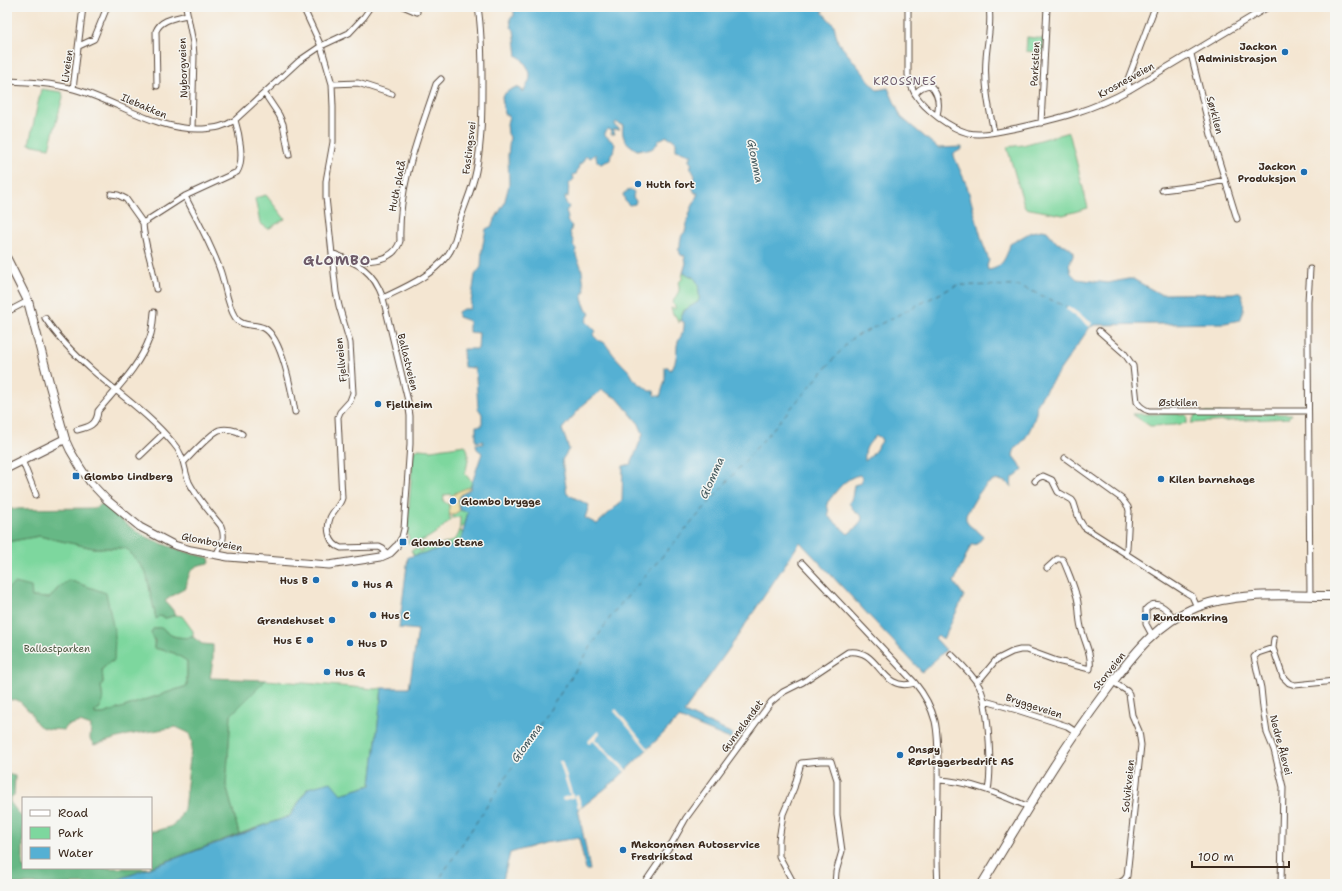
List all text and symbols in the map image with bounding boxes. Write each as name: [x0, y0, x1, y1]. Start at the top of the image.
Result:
street label: Nyborgveien: [175, 38, 191, 98]
place label: Jackon Administrasjon: [1198, 40, 1277, 65]
street label: Parkstien: [1027, 41, 1043, 87]
marker: Jackon Administrasjon: [1280, 47, 1290, 57]
street label: Liveien: [58, 49, 76, 83]
street label: Krosnesveien: [1096, 59, 1156, 101]
district label: KROSSNES: [873, 74, 937, 89]
street label: Ilebakken: [119, 91, 169, 121]
street label: Sørkilen: [1204, 95, 1226, 135]
street label: Fastingsvei: [459, 121, 479, 175]
water label: Glomma: [743, 138, 767, 184]
street label: Huth platå: [386, 159, 408, 213]
place label: Jackon Produksjon: [1238, 160, 1296, 185]
marker: Jackon Produksjon: [1299, 167, 1309, 177]
place label: Huth fort: [646, 178, 695, 191]
marker: Huth fort: [633, 179, 643, 189]
district label: GLOMBO: [303, 251, 371, 269]
street label: Ballastveien: [395, 332, 421, 392]
street label: Fjellveien: [332, 337, 350, 383]
street label: Østkilen: [1158, 396, 1198, 409]
place label: Fjellheim: [386, 398, 432, 411]
marker: Fjellheim: [373, 399, 383, 409]
water label: Glomma: [696, 455, 728, 501]
place label: Glombo Lindberg: [84, 470, 173, 483]
marker: Glombo Lindberg: [71, 471, 81, 481]
place label: Kilen barnehage: [1169, 473, 1255, 486]
marker: Kilen barnehage: [1156, 474, 1166, 484]
place label: Glombo brygge: [461, 495, 541, 508]
marker: Glombo brygge: [448, 496, 458, 506]
street label: Glomboveien: [180, 530, 244, 554]
place label: Glombo Stene: [411, 536, 483, 549]
marker: Glombo Stene: [398, 537, 408, 547]
place label: Hus B: [280, 574, 308, 587]
marker: Hus B: [311, 575, 321, 585]
place label: Hus A: [363, 578, 393, 591]
marker: Hus A: [350, 579, 360, 589]
place label: Hus C: [381, 609, 409, 622]
marker: Hus C: [368, 610, 378, 620]
place label: Rundtomkring: [1153, 611, 1228, 624]
marker: Rundtomkring: [1140, 612, 1150, 622]
place label: Grendehuset: [257, 614, 324, 627]
marker: Grendehuset: [327, 615, 337, 625]
place label: Hus E: [273, 634, 302, 647]
marker: Hus E: [305, 635, 315, 645]
place label: Hus D: [358, 637, 387, 650]
marker: Hus D: [345, 638, 355, 648]
park label: Ballastparken: [24, 642, 90, 655]
street label: Storveien: [1090, 649, 1128, 693]
place label: Hus G: [335, 666, 365, 679]
marker: Hus G: [322, 667, 332, 677]
street label: Bryggeveien: [1004, 691, 1064, 721]
street label: Gunnelandet: [718, 697, 766, 755]
street label: Nedre Ålevei: [1267, 713, 1295, 777]
water label: Glomma: [508, 721, 546, 765]
place label: Onsøy Rørleggerbedrift AS: [908, 743, 1014, 768]
marker: Onsøy Rørleggerbedrift AS: [895, 750, 905, 760]
street label: Solvikveien: [1119, 759, 1137, 813]
legend: [22, 797, 152, 869]
text: Road: [58, 805, 89, 821]
text: Park: [58, 825, 84, 841]
place label: Mekonomen Autoservice Fredrikstad: [631, 838, 760, 863]
scale bar: [1192, 843, 1289, 869]
text: Water: [58, 845, 94, 861]
marker: Mekonomen Autoservice Fredrikstad: [618, 845, 628, 855]
text: 100 m: [1198, 849, 1234, 865]

